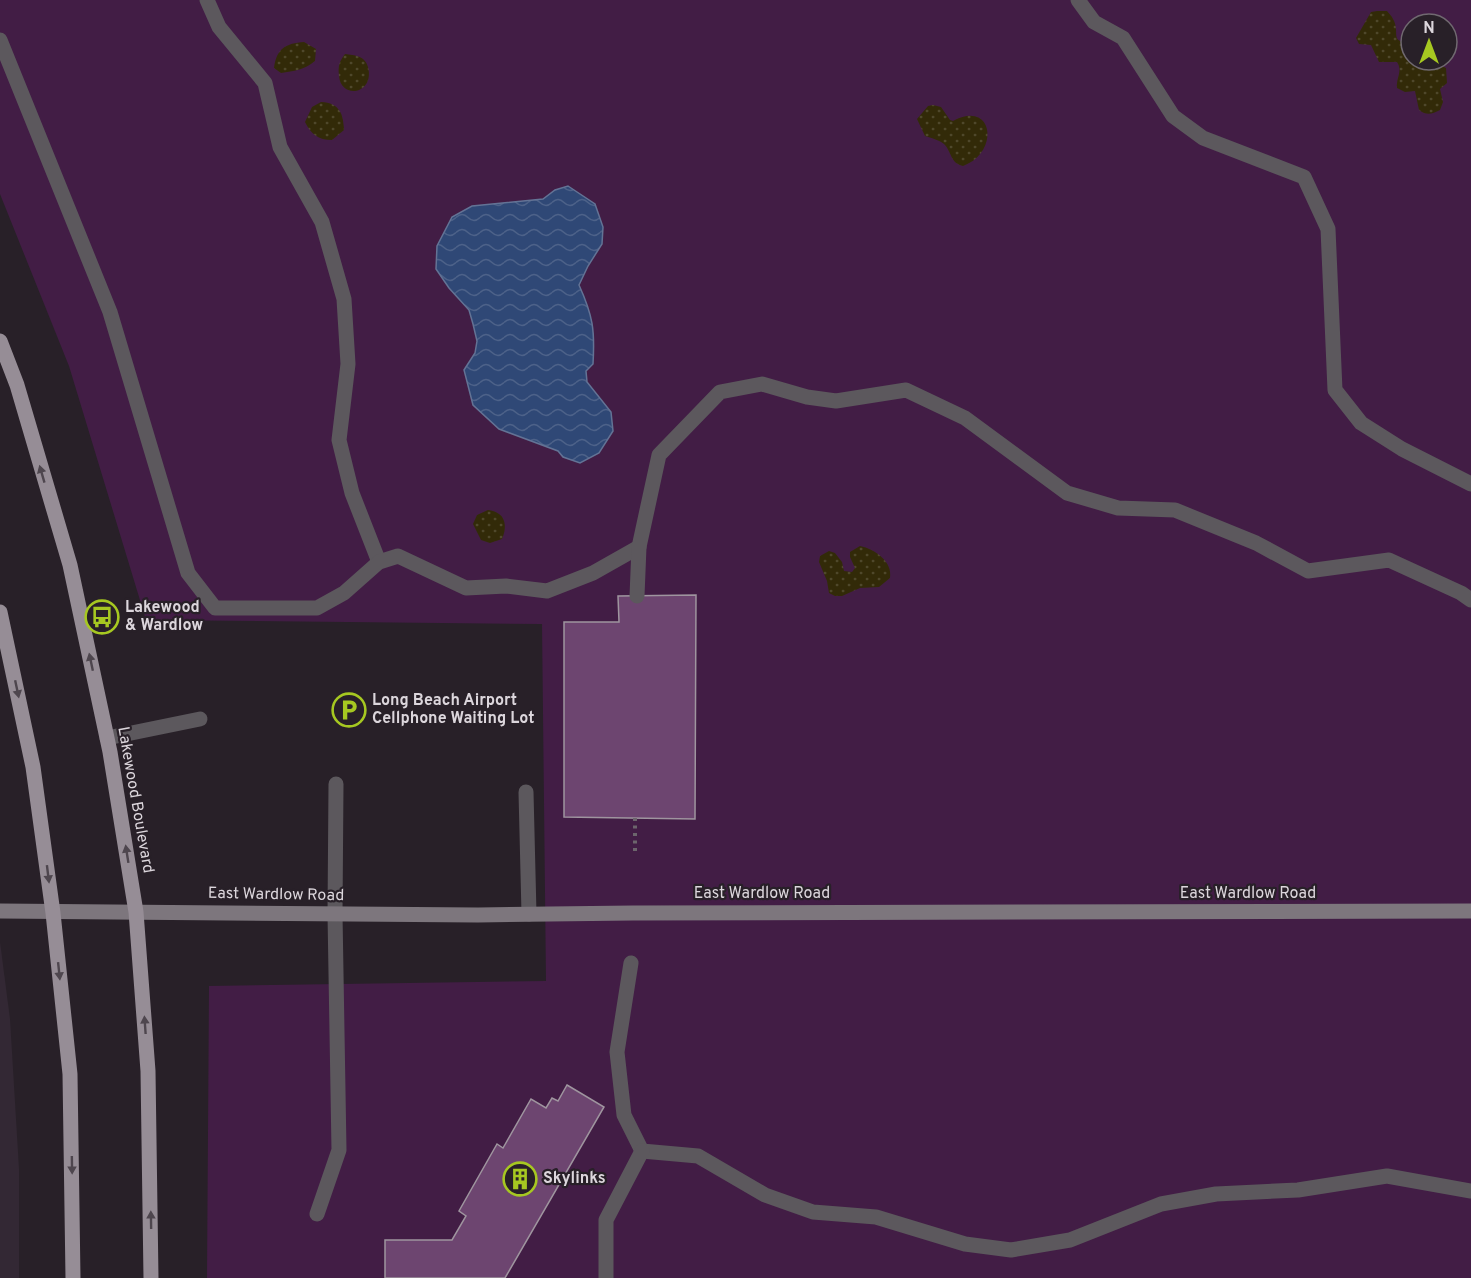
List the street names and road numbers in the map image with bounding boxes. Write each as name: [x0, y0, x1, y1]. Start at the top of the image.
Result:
street label: Lakewood Boulevard: [112, 725, 158, 875]
street label: East Wardlow Road: [208, 884, 344, 906]
street label: East Wardlow Road: [694, 884, 830, 904]
street label: East Wardlow Road: [1180, 884, 1316, 904]

